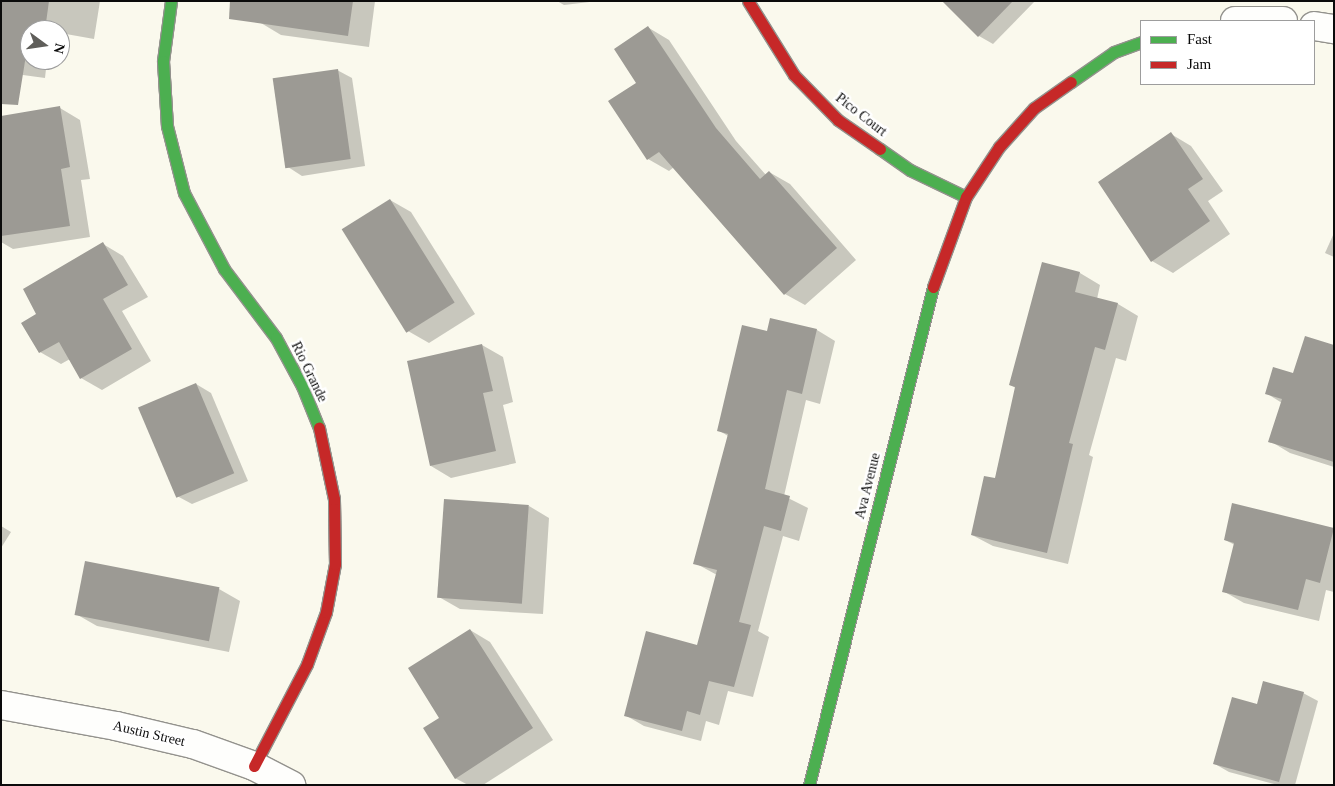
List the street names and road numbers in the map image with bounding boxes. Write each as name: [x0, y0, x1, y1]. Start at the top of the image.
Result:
street label: Pico Court: [832, 90, 890, 140]
street label: Rio Grande: [287, 339, 331, 405]
street label: Ava Avenue: [852, 451, 884, 521]
street label: Austin Street: [111, 718, 187, 750]

